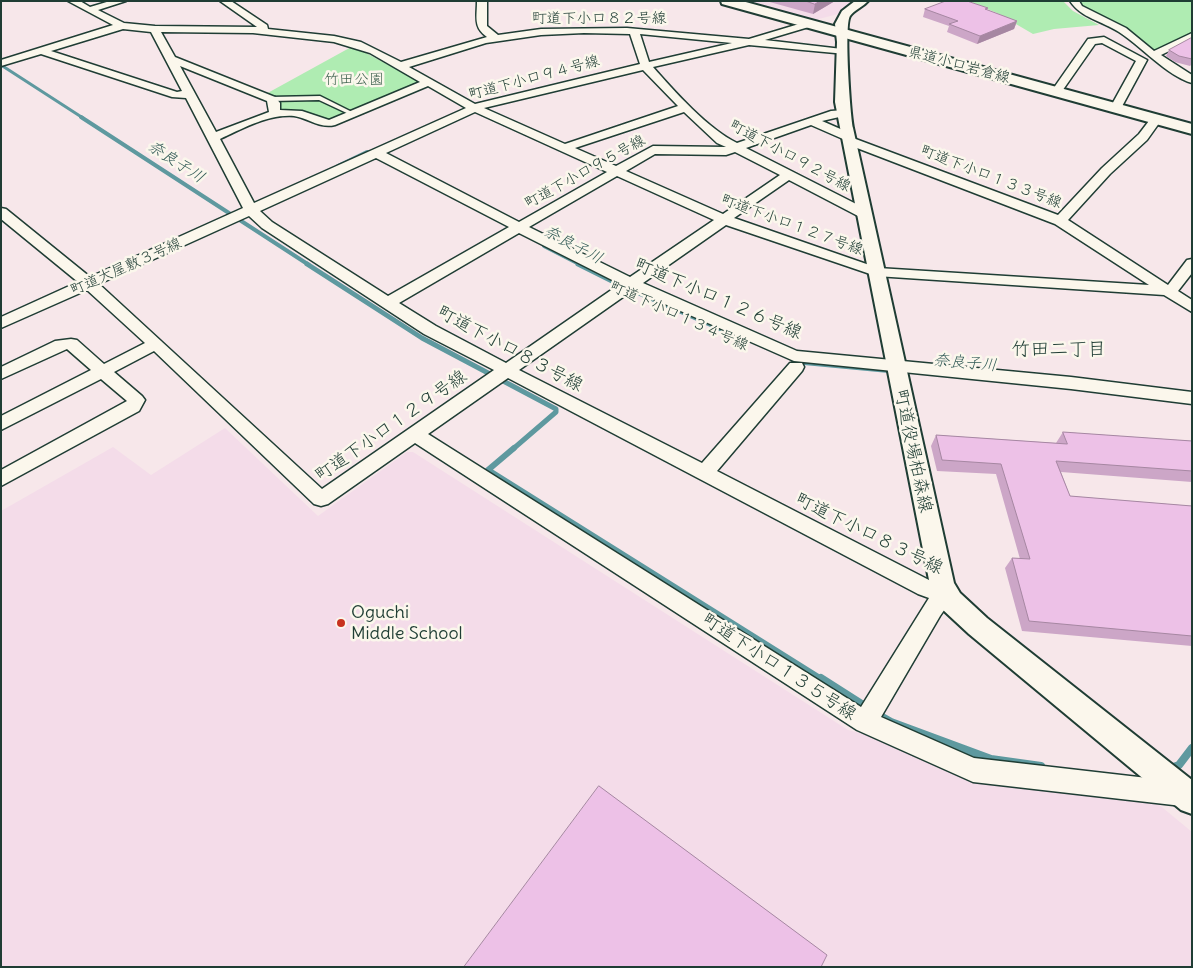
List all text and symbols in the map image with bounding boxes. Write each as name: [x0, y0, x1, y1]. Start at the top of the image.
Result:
street label: 町道下小口８２号線: [532, 10, 666, 28]
street label: 県道小口岩倉線: [906, 43, 1012, 87]
street label: 町道下小口９４号線: [466, 52, 602, 104]
park label: 竹田公園: [324, 71, 384, 89]
street label: 町道下小口９２号線: [726, 116, 854, 196]
street label: 町道下小口９５号線: [522, 131, 648, 213]
water label: 奈良子川: [144, 137, 208, 187]
street label: 町道下小口１３３号線: [918, 142, 1064, 212]
street label: 町道下小口１２７号線: [718, 191, 866, 259]
water label: 奈良子川: [540, 222, 606, 268]
street label: 町道大屋敷３号線: [68, 234, 184, 300]
street label: 町道下小口１２６号線: [631, 254, 805, 344]
street label: 町道下小口１３４号線: [607, 277, 751, 355]
street label: 町道下小口８３号線: [433, 301, 587, 397]
district label: 竹田二丁目: [1012, 339, 1106, 361]
water label: 奈良子川: [932, 351, 998, 375]
street label: 町道下小口１２９号線: [311, 366, 471, 486]
street label: 町道役場柏森線: [889, 387, 937, 515]
street label: 町道下小口８３号線: [791, 489, 947, 579]
place label: Oguchi Middle School: [351, 602, 463, 644]
street label: 町道下小口１３５号線: [698, 609, 860, 725]
marker: Oguchi Middle School: [335, 617, 347, 629]

